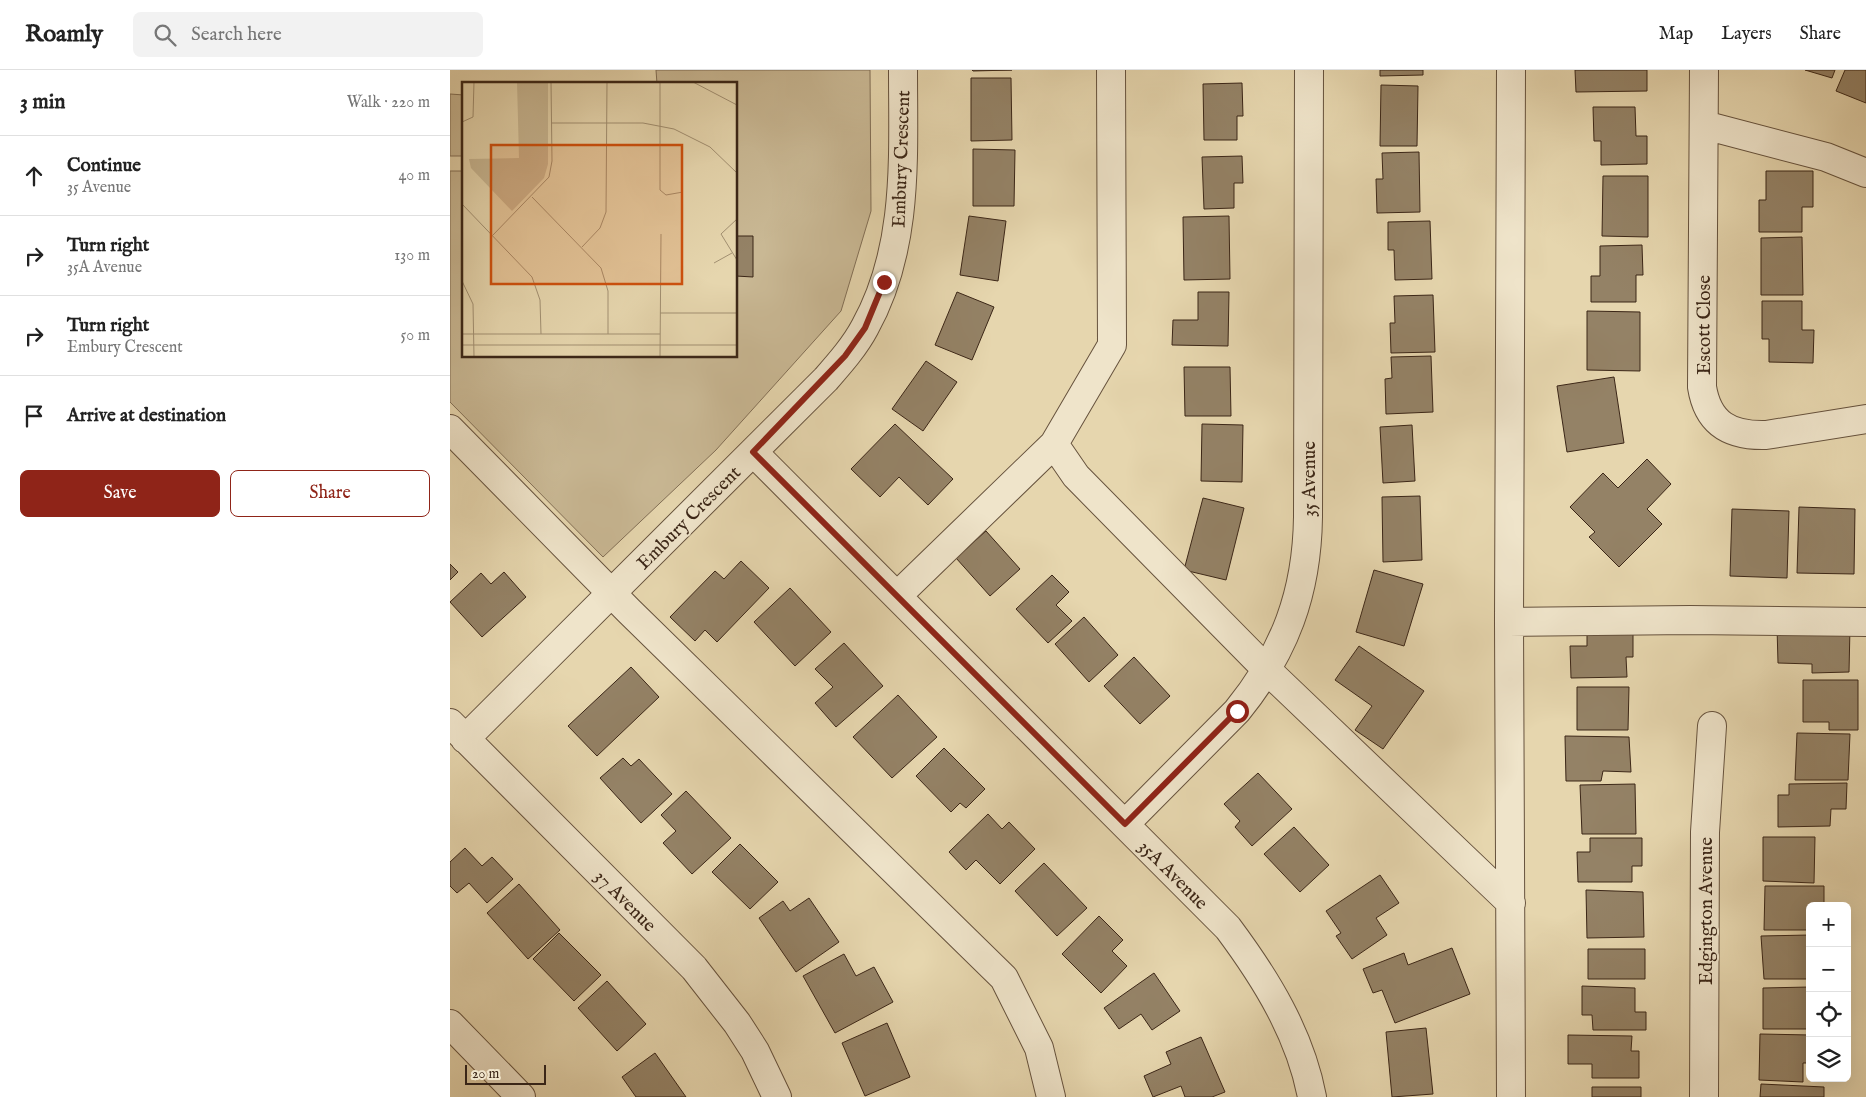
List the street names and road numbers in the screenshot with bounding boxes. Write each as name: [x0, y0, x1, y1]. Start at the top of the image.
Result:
street label: Embury Crescent: [888, 89, 916, 228]
street label: Escott Close: [1693, 275, 1717, 375]
street label: 35 Avenue: [1298, 441, 1322, 517]
street label: Embury Crescent: [632, 461, 747, 576]
street label: 35A Avenue: [1133, 835, 1213, 916]
street label: Edgington Avenue: [1695, 837, 1719, 985]
street label: 37 Avenue: [588, 865, 661, 938]

